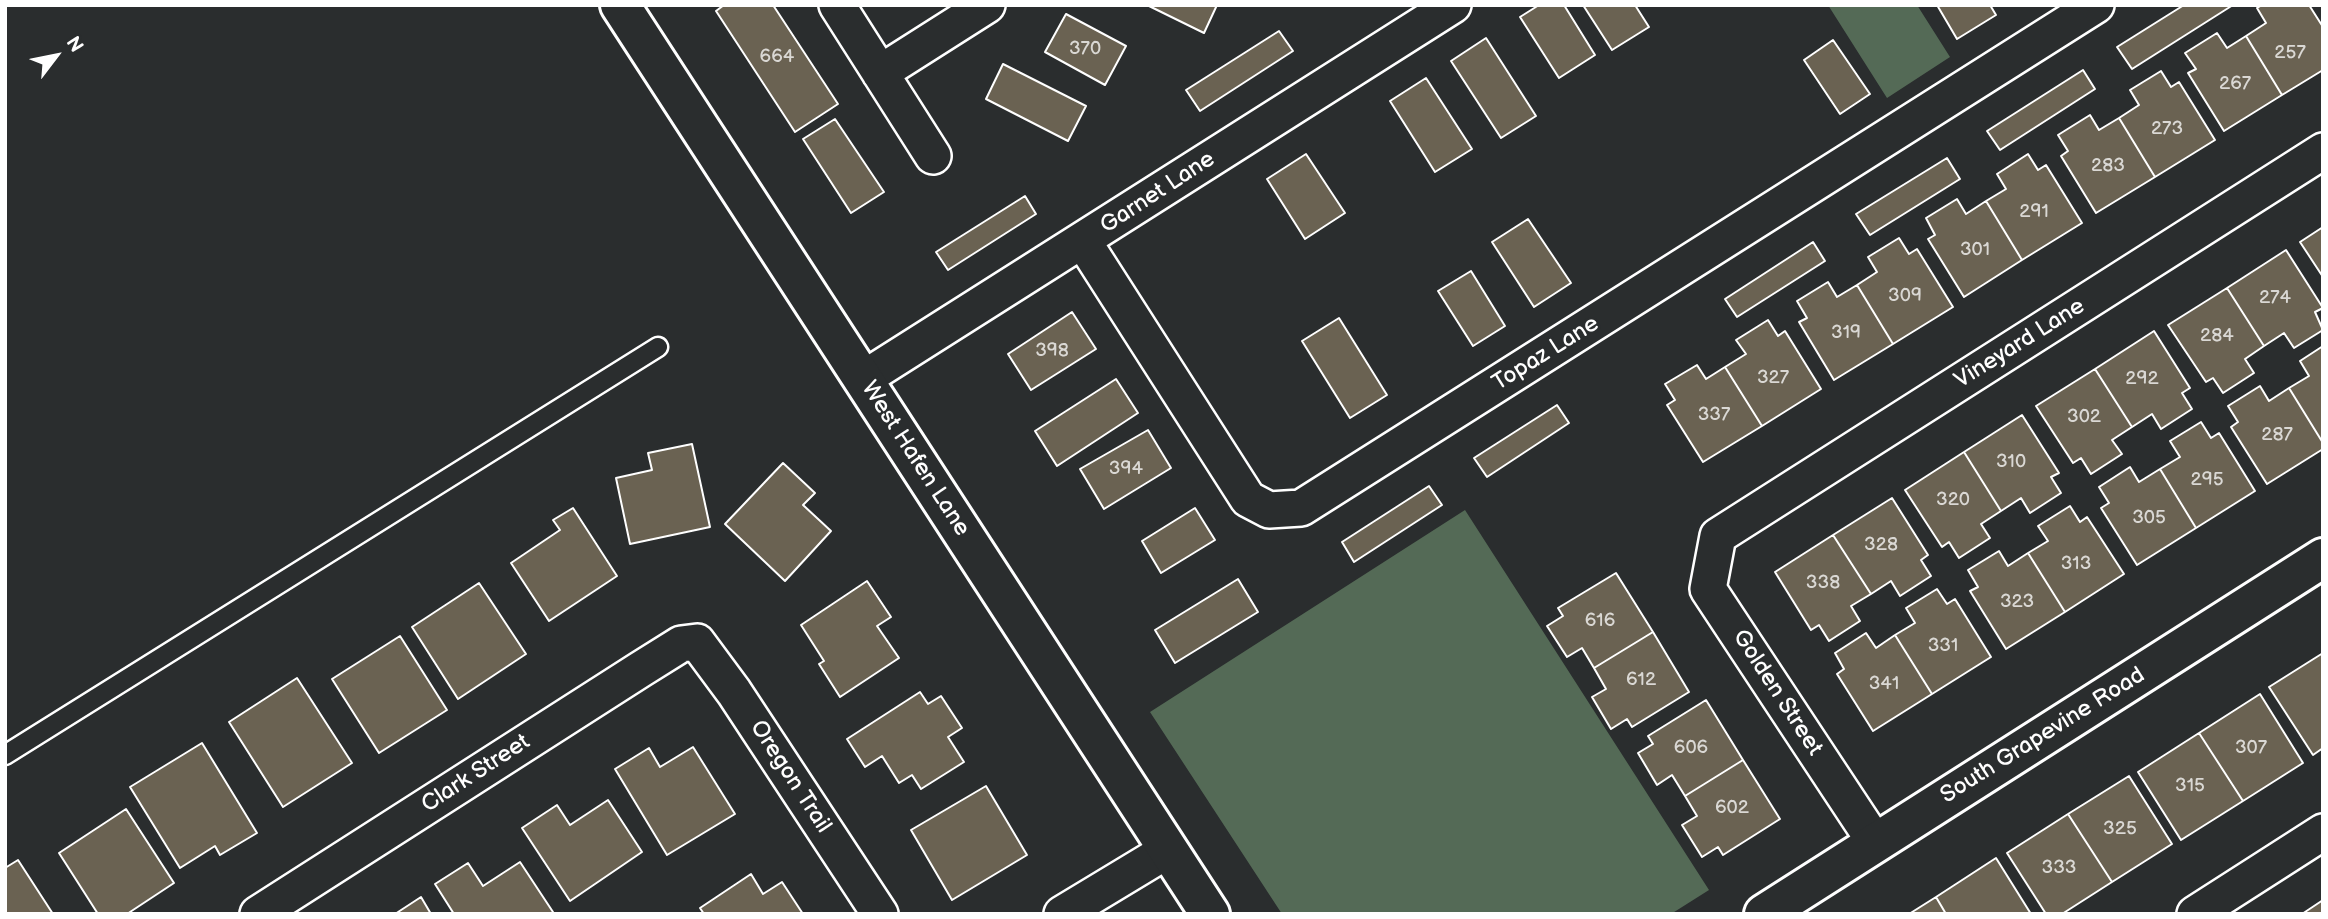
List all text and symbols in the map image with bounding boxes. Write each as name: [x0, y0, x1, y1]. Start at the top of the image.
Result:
north arrow: [21, 21, 91, 91]
text: N: [61, 32, 88, 57]
house number: 370: [1069, 38, 1101, 60]
house number: 257: [2274, 42, 2306, 64]
house number: 664: [760, 46, 794, 68]
house number: 267: [2219, 73, 2251, 95]
house number: 273: [2151, 118, 2183, 140]
street label: Garnet Lane: [1096, 146, 1220, 240]
house number: 283: [2091, 155, 2125, 177]
house number: 291: [2019, 201, 2049, 223]
house number: 301: [1960, 239, 1990, 261]
house number: 309: [1888, 285, 1922, 307]
house number: 274: [2259, 287, 2291, 309]
street label: Vineyard Lane: [1950, 293, 2090, 395]
street label: Topaz Lane: [1488, 310, 1604, 398]
house number: 319: [1831, 322, 1861, 344]
house number: 284: [2200, 325, 2234, 347]
house number: 398: [1035, 340, 1069, 362]
house number: 327: [1757, 367, 1789, 389]
house number: 292: [2125, 368, 2159, 390]
street label: West Hafen Lane: [855, 376, 975, 542]
house number: 337: [1698, 404, 1730, 426]
house number: 302: [2067, 406, 2101, 428]
house number: 287: [2261, 424, 2293, 446]
house number: 310: [1996, 451, 2026, 473]
house number: 394: [1109, 458, 1143, 480]
house number: 295: [2190, 469, 2224, 491]
house number: 320: [1936, 489, 1970, 511]
house number: 305: [2132, 507, 2166, 529]
house number: 328: [1864, 534, 1898, 556]
house number: 313: [2061, 553, 2091, 575]
house number: 338: [1806, 572, 1840, 594]
house number: 323: [2000, 591, 2034, 613]
house number: 616: [1585, 610, 1615, 632]
street label: Golden Street: [1726, 625, 1828, 761]
house number: 331: [1928, 635, 1958, 657]
street label: South Grapevine Road: [1936, 662, 2150, 810]
house number: 612: [1626, 669, 1656, 691]
house number: 341: [1869, 673, 1899, 695]
street label: Oregon Trail: [743, 716, 837, 838]
street label: Clark Street: [417, 729, 535, 819]
house number: 606: [1674, 737, 1708, 759]
house number: 307: [2235, 737, 2267, 759]
house number: 315: [2175, 775, 2205, 797]
house number: 602: [1715, 797, 1749, 819]
house number: 325: [2103, 818, 2137, 840]
house number: 333: [2041, 857, 2077, 879]

